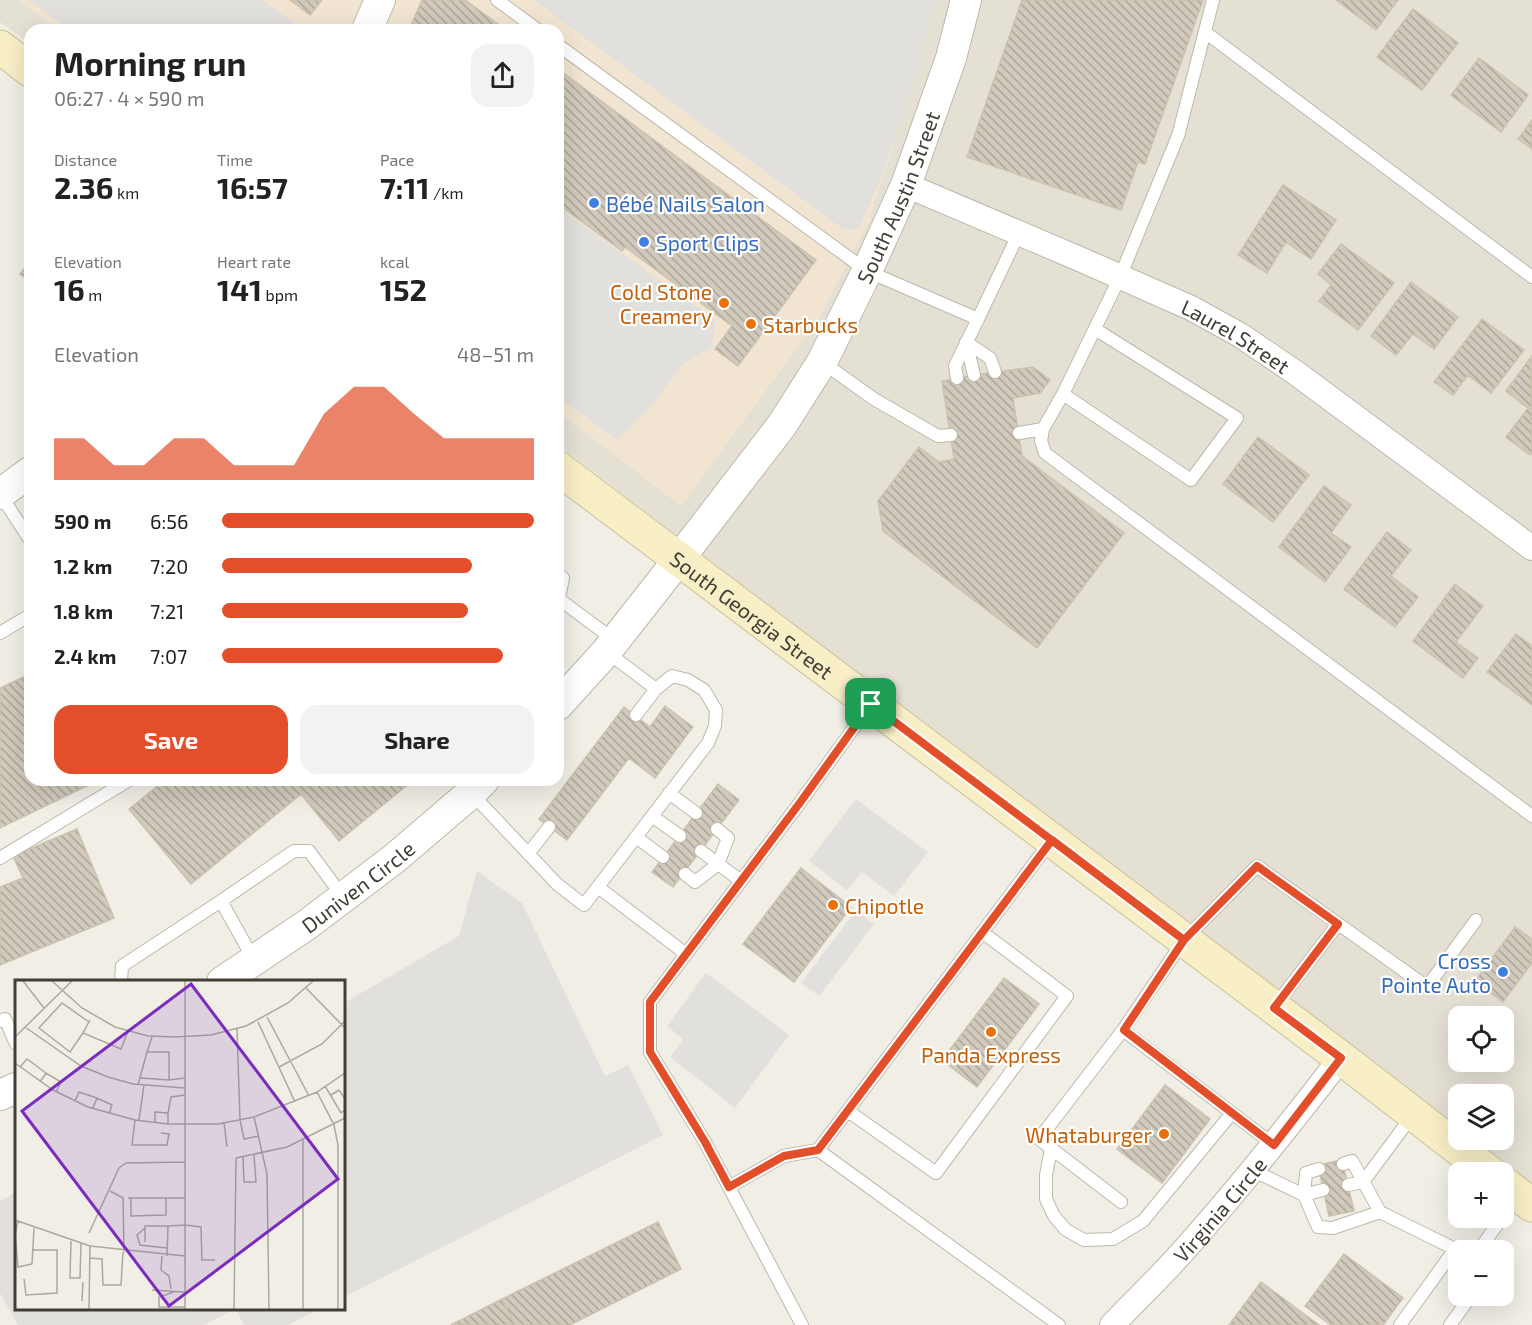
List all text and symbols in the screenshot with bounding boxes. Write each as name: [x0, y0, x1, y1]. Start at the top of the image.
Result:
text: Morning run: [54, 43, 246, 83]
button: share: [471, 44, 534, 107]
text: 06:27 · 4 × 590 m: [54, 86, 204, 110]
street label: South Austin Street: [850, 107, 944, 287]
text: Distance: [54, 150, 117, 169]
text: Time: [217, 150, 253, 169]
text: Pace: [380, 150, 414, 169]
text: 2.36: [54, 169, 113, 205]
text: 16:57: [217, 169, 288, 205]
text: 7:11: [380, 169, 429, 205]
text: km: [113, 183, 139, 202]
text: /km: [429, 183, 464, 202]
place label: Bébé Nails Salon: [606, 191, 765, 216]
marker: Bébé Nails Salon: [587, 196, 601, 210]
place label: Sport Clips: [656, 230, 759, 255]
marker: Sport Clips: [637, 235, 651, 249]
text: Elevation: [54, 252, 122, 271]
text: Heart rate: [217, 252, 291, 271]
text: kcal: [380, 252, 409, 271]
text: 16: [54, 271, 85, 307]
text: 141: [217, 271, 262, 307]
text: 152: [380, 271, 427, 307]
place label: Cold Stone Creamery: [610, 279, 712, 328]
text: m: [85, 285, 102, 304]
text: bpm: [262, 285, 298, 304]
street label: Laurel Street: [1178, 293, 1295, 378]
marker: Cold Stone Creamery: [717, 296, 731, 310]
place label: Starbucks: [763, 312, 858, 337]
marker: Starbucks: [744, 317, 758, 331]
text: Elevation: [54, 342, 139, 366]
text: 48–51 m: [457, 342, 534, 366]
text: 590 m: [54, 509, 111, 533]
text: 6:56: [150, 509, 188, 533]
street label: South Georgia Street: [666, 545, 838, 683]
text: 1.2 km: [54, 554, 112, 578]
text: 7:20: [150, 554, 188, 578]
text: 1.8 km: [54, 599, 113, 623]
text: 7:21: [150, 599, 184, 623]
text: 2.4 km: [54, 644, 116, 668]
text: 7:07: [150, 644, 187, 668]
pin: [845, 678, 896, 729]
icon: arrive: [854, 687, 887, 720]
button: Save: [54, 705, 288, 774]
button: Share: [300, 705, 534, 774]
street label: Duniven Circle: [296, 835, 419, 937]
place label: Chipotle: [845, 893, 924, 918]
marker: Chipotle: [826, 898, 840, 912]
place label: Cross Pointe Auto: [1381, 948, 1491, 997]
marker: Cross Pointe Auto: [1496, 965, 1510, 979]
inset map: [15, 980, 345, 1310]
map controls: [1448, 1006, 1514, 1306]
button: locate: [1448, 1006, 1514, 1072]
marker: Panda Express: [984, 1025, 998, 1039]
place label: Panda Express: [921, 1042, 1061, 1067]
button: layers: [1448, 1084, 1514, 1150]
place label: Whataburger: [1025, 1122, 1153, 1147]
marker: Whataburger: [1157, 1127, 1171, 1141]
street label: Virginia Circle: [1167, 1151, 1271, 1267]
button: +: [1448, 1162, 1514, 1228]
button: −: [1448, 1240, 1514, 1306]

